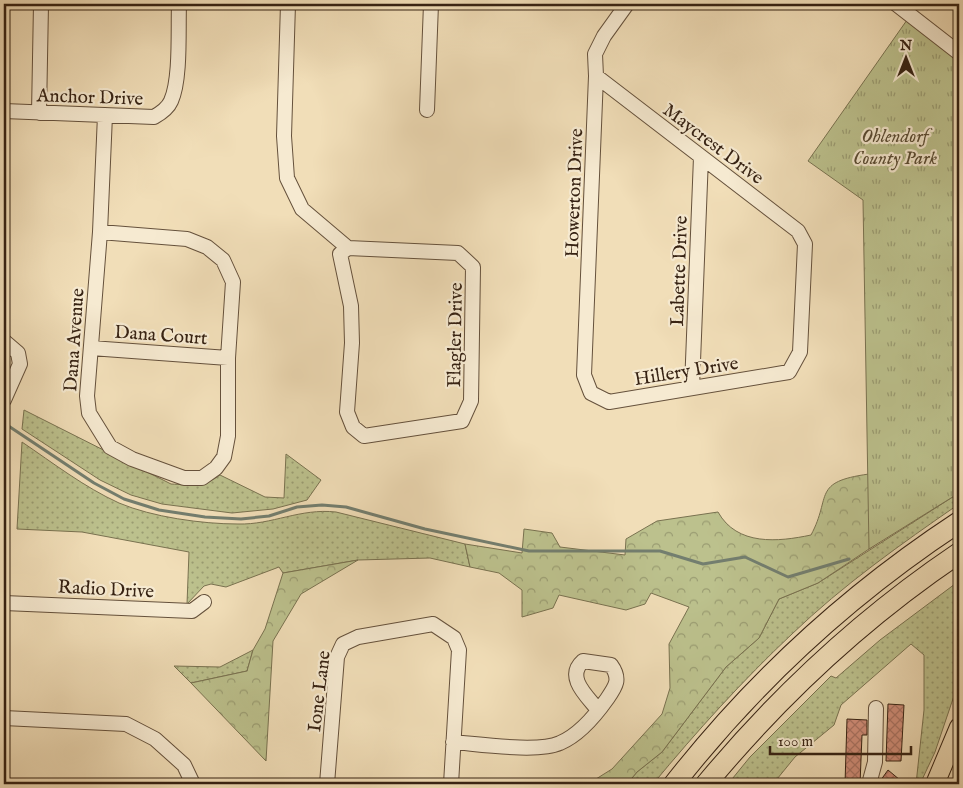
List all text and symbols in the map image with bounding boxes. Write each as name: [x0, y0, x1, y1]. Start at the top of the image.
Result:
north arrow: [880, 32, 930, 82]
text: N: [899, 37, 912, 55]
street label: Anchor Drive: [35, 84, 144, 112]
street label: Maycrest Drive: [657, 99, 768, 191]
park label: Ohlendorf County Park: [853, 125, 937, 171]
street label: Howerton Drive: [561, 128, 589, 258]
street label: Labette Drive: [666, 215, 694, 327]
street label: Flagler Drive: [443, 282, 469, 388]
street label: Dana Avenue: [59, 287, 91, 393]
street label: Dana Court: [114, 321, 209, 351]
street label: Hillery Drive: [632, 352, 740, 392]
street label: Radio Drive: [57, 575, 155, 605]
street label: Ione Lane: [303, 649, 337, 733]
scale bar: [770, 723, 912, 755]
text: 100 m: [778, 732, 814, 751]

